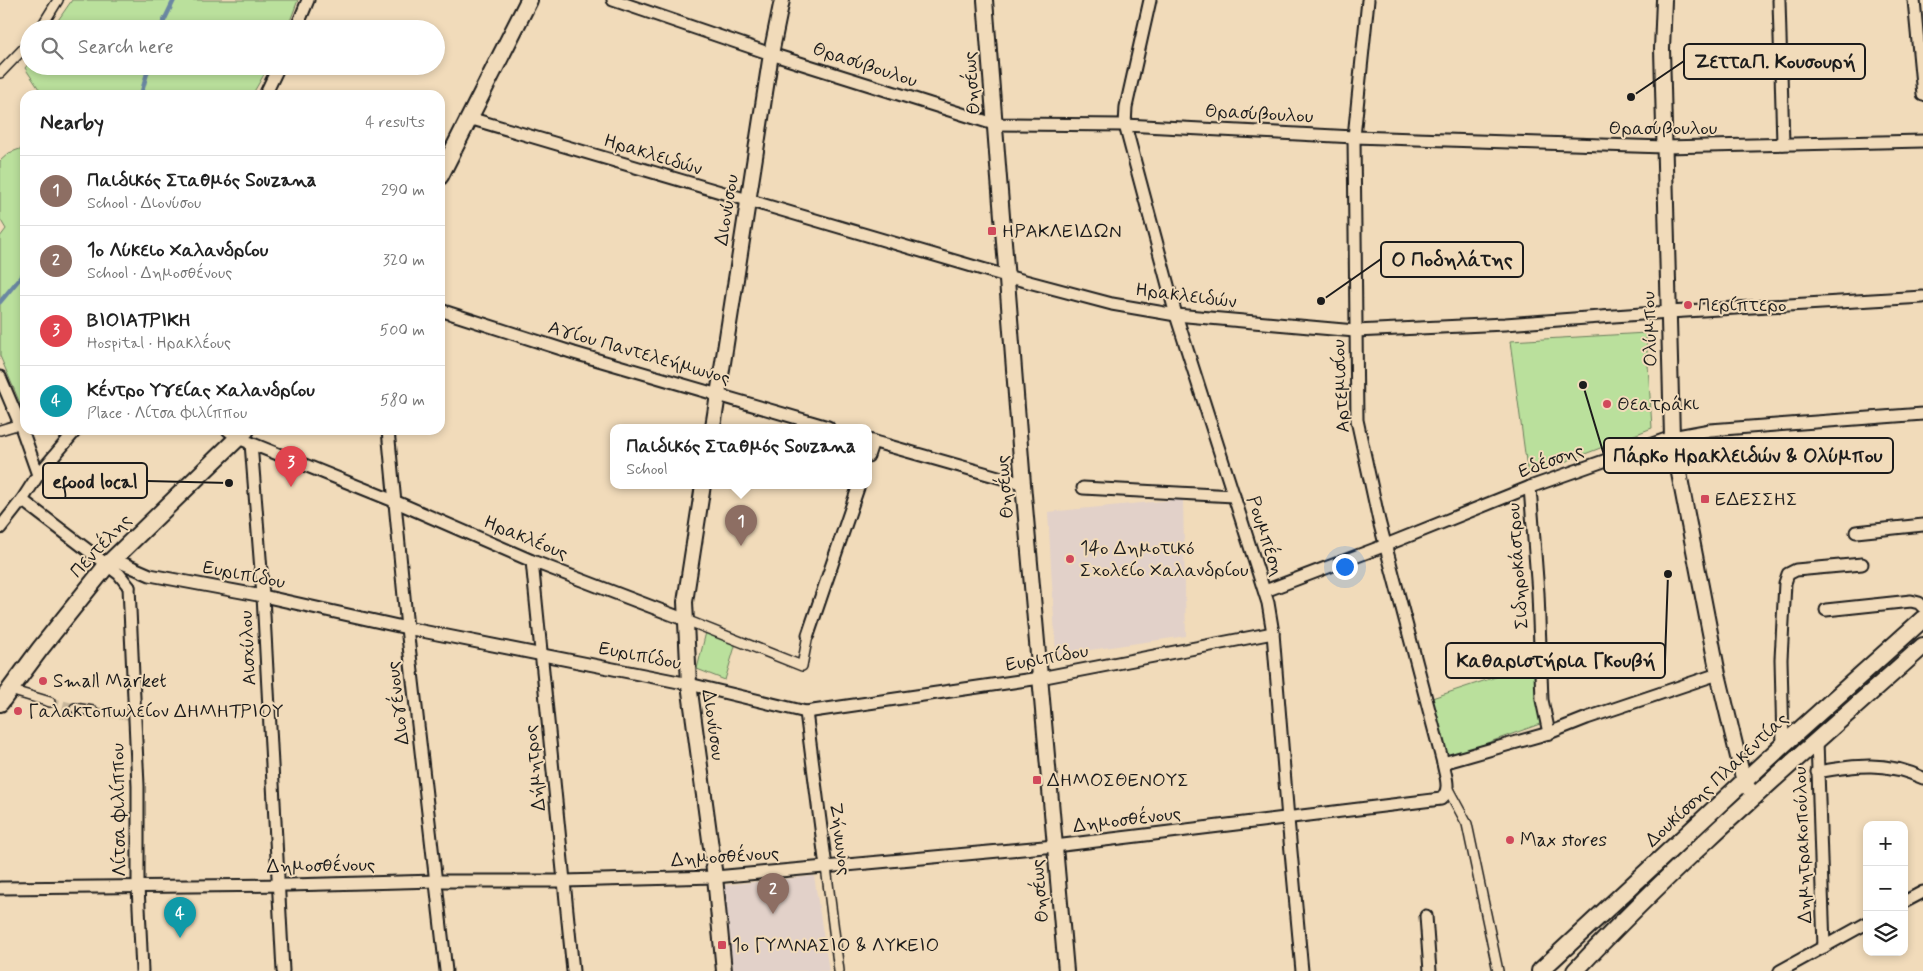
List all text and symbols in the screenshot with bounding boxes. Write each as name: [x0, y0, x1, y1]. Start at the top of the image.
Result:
search box: [20, 20, 445, 75]
icon: search: [38, 34, 66, 62]
text: Search here: [78, 35, 174, 60]
street label: Θρασύβουλου: [809, 36, 921, 94]
callout: ΖετταΠ. Κουσουρή: [1684, 44, 1865, 79]
text: ΖετταΠ. Κουσουρή: [1694, 49, 1856, 76]
street label: Θησέως: [957, 50, 987, 116]
street label: Θρασύβουλου: [1204, 99, 1314, 129]
text: Nearby: [40, 109, 104, 137]
text: 4 results: [365, 112, 425, 133]
street label: Θρασύβουλου: [1609, 116, 1717, 141]
street label: Ηρακλειδών: [601, 128, 705, 182]
text: Παιδικός Σταθμός Souzana: [87, 168, 317, 193]
street label: Διονύσου: [709, 173, 745, 247]
text: 1: [52, 180, 60, 201]
text: 290 m: [381, 180, 425, 201]
text: School · Διονύσου: [87, 193, 201, 214]
place label: ΗΡΑΚΛΕΙΔΩΝ: [1002, 219, 1122, 244]
marker: ΗΡΑΚΛΕΙΔΩΝ: [986, 225, 998, 237]
text: 1ο Λύκειο Χαλανδρίου: [87, 238, 268, 263]
callout: Ο Ποδηλάτης: [1381, 242, 1523, 277]
text: Ο Ποδηλάτης: [1391, 247, 1513, 274]
text: 2: [52, 250, 60, 271]
text: 320 m: [383, 250, 425, 271]
text: School · Δημοσθένους: [87, 263, 232, 284]
street label: Ηρακλειδών: [1134, 277, 1238, 315]
street label: Ολύμπου: [1636, 291, 1664, 367]
place label: Περίπτερο: [1698, 293, 1787, 318]
marker: Περίπτερο: [1682, 299, 1694, 311]
text: ΒΙΟΙΑΤΡΙΚΗ: [87, 308, 191, 333]
street label: Αγίου Παντελεήμωνος: [545, 315, 733, 391]
text: 3: [52, 320, 60, 341]
text: 500 m: [380, 320, 425, 341]
text: Hospital · Ηρακλέους: [87, 333, 231, 354]
street label: Αρτεμισίου: [1326, 339, 1356, 433]
text: Κέντρο Υγείας Χαλανδρίου: [87, 378, 315, 403]
text: 4: [51, 390, 61, 411]
text: 580 m: [380, 390, 425, 411]
place label: Θεατράκι: [1617, 392, 1699, 417]
marker: Θεατράκι: [1601, 398, 1613, 410]
text: Place · Λίτσα Φιλίππου: [87, 403, 247, 424]
popup: [610, 424, 872, 489]
text: Παιδικός Σταθμός Souzana: [626, 434, 856, 459]
street label: Εδέσσης: [1515, 438, 1587, 484]
callout: Πάρκο Ηρακλειδών & Ολύμπου: [1604, 438, 1893, 473]
text: Πάρκο Ηρακλειδών & Ολύμπου: [1613, 443, 1883, 470]
pin: 3: [275, 446, 307, 487]
street label: Θησέως: [990, 454, 1020, 520]
text: School: [626, 459, 668, 480]
callout: efood local: [43, 463, 147, 498]
text: efood local: [52, 469, 138, 498]
place label: ΕΔΕΣΣΗΣ: [1715, 487, 1798, 512]
street label: Ρουμπέση: [1240, 493, 1290, 579]
marker: ΕΔΕΣΣΗΣ: [1699, 493, 1711, 505]
street label: Σιδηροκάστρου: [1501, 502, 1535, 630]
pin: 1: [725, 505, 757, 546]
street label: Πεντέλης: [65, 508, 137, 584]
street label: Ηρακλέους: [480, 510, 572, 566]
place label: 14ο Δημοτικό Σχολείο Χαλανδρίου: [1080, 536, 1249, 583]
marker: 14ο Δημοτικό Σχολείο Χαλανδρίου: [1064, 553, 1076, 565]
your location: [1332, 554, 1358, 580]
street label: Ευριπίδου: [201, 555, 287, 595]
street label: Αισχύλου: [234, 610, 262, 686]
street label: Ευριπίδου: [597, 636, 683, 676]
street label: Ευριπίδου: [1004, 638, 1090, 678]
callout: Καθαριστήρια Γκουβή: [1446, 643, 1665, 678]
text: Καθαριστήρια Γκουβή: [1456, 648, 1656, 675]
street label: Διογένους: [380, 660, 416, 746]
place label: Small Market: [53, 669, 167, 694]
marker: Small Market: [37, 675, 49, 687]
street label: Διονύσου: [696, 688, 730, 762]
place label: Γαλακτοπωλείον ΔΗΜΗΤΡΙΟΥ: [28, 699, 284, 724]
marker: Γαλακτοπωλείον ΔΗΜΗΤΡΙΟΥ: [12, 705, 24, 717]
street label: Δουκίσσης Πλακεντίας: [1640, 707, 1794, 853]
street label: Δήμητρος: [518, 724, 552, 812]
street label: Λίτσα Φιλίππου: [105, 743, 133, 877]
street label: Δημητρακοπούλου: [1788, 766, 1818, 924]
place label: ΔΗΜΟΣΘΕΝΟΥΣ: [1047, 768, 1189, 793]
marker: ΔΗΜΟΣΘΕΝΟΥΣ: [1031, 774, 1043, 786]
street label: Ζήνωνος: [823, 801, 857, 877]
street label: Δημοσθένους: [1072, 801, 1182, 839]
map controls: [1863, 821, 1908, 956]
button: +: [1863, 821, 1908, 866]
place label: Max stores: [1520, 828, 1607, 853]
marker: Max stores: [1504, 834, 1516, 846]
street label: Δημοσθένους: [670, 841, 780, 873]
street label: Δημοσθένους: [267, 853, 375, 879]
street label: Θησέως: [1025, 858, 1055, 924]
button: −: [1863, 866, 1908, 911]
pin: 2: [757, 873, 789, 914]
pin: 4: [164, 897, 196, 938]
button: layers: [1863, 911, 1908, 956]
place label: 1ο ΓΥΜΝΑΣΙΟ & ΛΥΚΕΙΟ: [732, 933, 939, 958]
marker: 1ο ΓΥΜΝΑΣΙΟ & ΛΥΚΕΙΟ: [716, 939, 728, 951]

